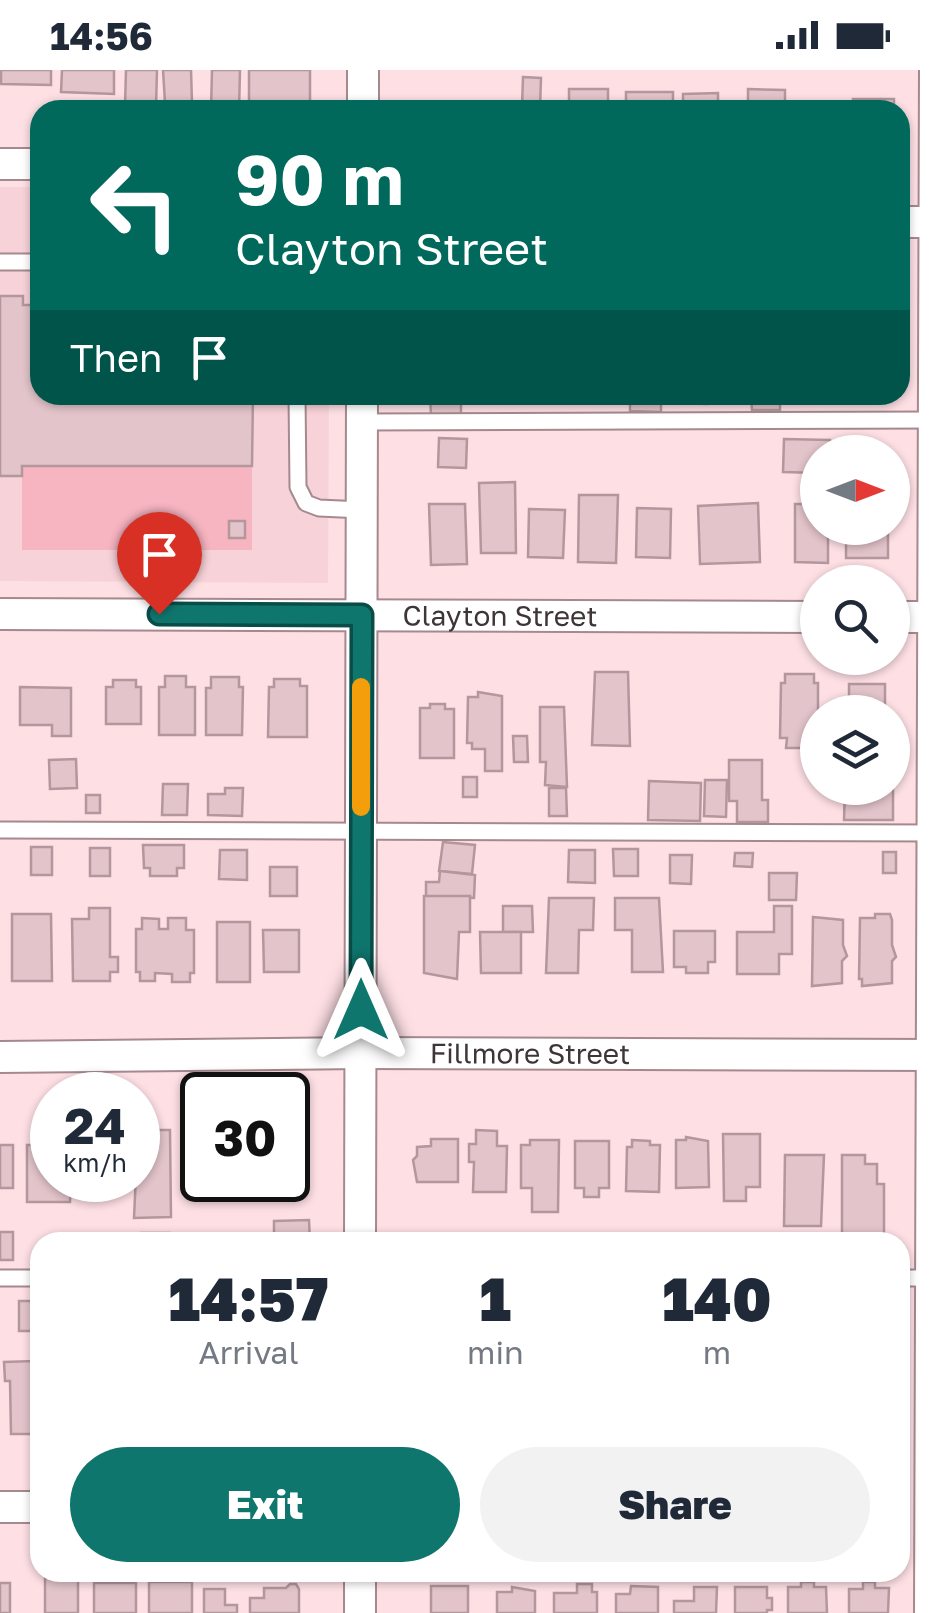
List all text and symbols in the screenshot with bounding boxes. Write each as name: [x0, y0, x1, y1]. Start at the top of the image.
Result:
text: 14:56: [50, 13, 153, 58]
text: 90 m: [235, 136, 404, 220]
icon: left: [70, 140, 200, 270]
text: Clayton Street: [235, 221, 548, 275]
icon: arrive: [182, 330, 237, 385]
text: Then: [70, 335, 162, 380]
north arrow: [800, 435, 910, 545]
map controls: [800, 435, 910, 805]
pin: [117, 512, 202, 615]
icon: arrive: [132, 527, 187, 582]
button: search: [800, 565, 910, 675]
street label: Clayton Street: [402, 598, 598, 632]
button: layers: [800, 695, 910, 805]
position arrow: [309, 958, 413, 1062]
street label: Fillmore Street: [430, 1036, 630, 1070]
speed limit sign: 30: [180, 1072, 310, 1202]
text: 24: [64, 1095, 126, 1155]
text: km/h: [63, 1147, 127, 1178]
text: 14:57: [168, 1262, 329, 1334]
text: 1: [480, 1262, 511, 1334]
text: 140: [662, 1262, 772, 1334]
text: Arrival: [198, 1333, 299, 1371]
text: min: [467, 1333, 524, 1371]
text: m: [703, 1333, 731, 1371]
button: Exit: [70, 1447, 460, 1562]
button: Share: [480, 1447, 870, 1562]

